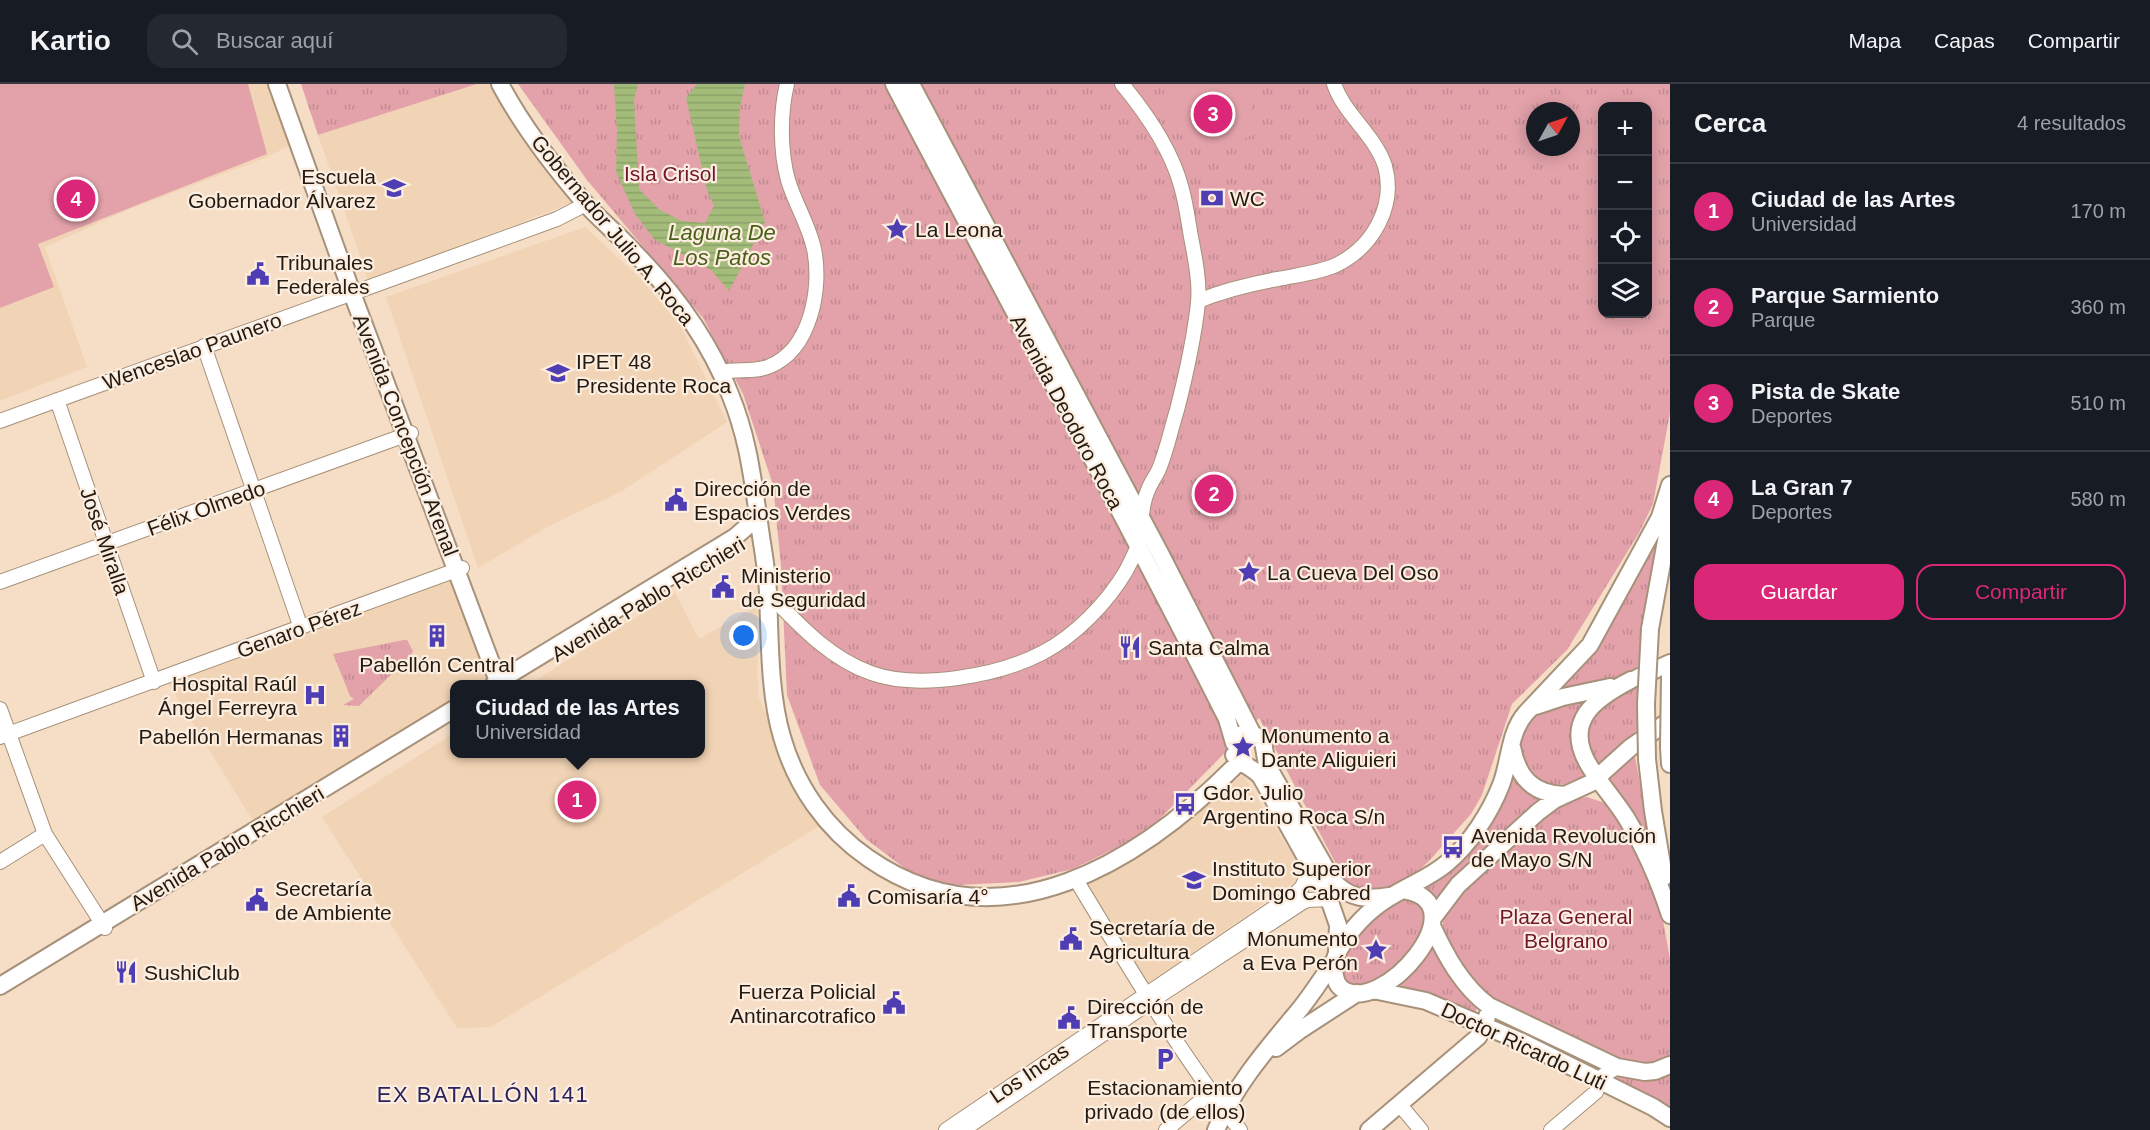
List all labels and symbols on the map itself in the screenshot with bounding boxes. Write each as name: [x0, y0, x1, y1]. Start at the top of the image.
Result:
pin: 3: [1194, 92, 1232, 136]
north arrow: [1526, 102, 1580, 156]
street label: Gobernador Julio A. Roca: [527, 130, 699, 330]
park label: Isla Crisol: [624, 162, 716, 185]
place label: Escuela Gobernador Álvarez: [188, 165, 376, 212]
school or university icon: Escuela Gobernador Álvarez: [381, 175, 407, 201]
pin: 4: [56, 176, 96, 222]
bank icon: WC: [1199, 185, 1225, 211]
place label: WC: [1230, 187, 1265, 210]
place icon: La Leona: [884, 216, 910, 242]
place label: La Leona: [915, 218, 1003, 241]
water label: Laguna De Los Patos: [668, 220, 776, 270]
place label: Tribunales Federales: [276, 251, 373, 298]
public building icon: Tribunales Federales: [245, 261, 271, 287]
street label: Wenceslao Paunero: [99, 308, 285, 394]
street label: Avenida Concepción Arenal: [349, 311, 463, 559]
street label: Avenida Deodoro Roca: [1006, 311, 1128, 513]
place label: IPET 48 Presidente Roca: [576, 350, 732, 397]
school or university icon: IPET 48 Presidente Roca: [545, 360, 571, 386]
pin: 2: [1194, 472, 1234, 516]
street label: Félix Olmedo: [144, 476, 268, 540]
place label: Dirección de Espacios Verdes: [694, 477, 850, 524]
street label: José Miralla: [76, 484, 134, 598]
public building icon: Dirección de Espacios Verdes: [663, 487, 689, 513]
street label: Avenida Pablo Ricchieri: [547, 532, 749, 666]
place icon: La Cueva Del Oso: [1236, 559, 1262, 585]
place label: La Cueva Del Oso: [1267, 561, 1439, 584]
place label: Ministerio de Seguridad: [741, 564, 866, 611]
public building icon: Ministerio de Seguridad: [710, 574, 736, 600]
street label: Genaro Pérez: [234, 596, 364, 662]
your location: [729, 621, 758, 650]
building icon: Pabellón Central: [424, 623, 450, 649]
restaurant icon: Santa Calma: [1117, 634, 1143, 660]
place label: Santa Calma: [1148, 636, 1270, 659]
place label: Pabellón Central: [359, 653, 515, 676]
place label: Hospital Raúl Ángel Ferreyra: [158, 672, 297, 719]
hospital icon: Hospital Raúl Ángel Ferreyra: [302, 682, 328, 708]
building icon: Pabellón Hermanas: [328, 723, 354, 749]
place label: Monumento a Dante Aliguieri: [1261, 724, 1396, 771]
place label: Pabellón Hermanas: [139, 725, 323, 748]
place icon: Monumento a Dante Aliguieri: [1230, 734, 1256, 760]
pin: 1: [558, 778, 596, 822]
street label: Avenida Pablo Ricchieri: [126, 781, 328, 915]
place label: Gdor. Julio Argentino Roca S/n: [1203, 781, 1385, 828]
bus stop icon: Gdor. Julio Argentino Roca S/n: [1172, 791, 1198, 817]
place label: Avenida Revolución de Mayo S/N: [1471, 824, 1656, 871]
bus stop icon: Avenida Revolución de Mayo S/N: [1440, 834, 1466, 860]
place label: Instituto Superior Domingo Cabred: [1212, 857, 1371, 904]
school or university icon: Instituto Superior Domingo Cabred: [1181, 867, 1207, 893]
place label: Secretaría de Ambiente: [275, 877, 392, 924]
public building icon: Comisaría 4°: [836, 883, 862, 909]
place label: Comisaría 4°: [867, 885, 989, 908]
public building icon: Secretaría de Ambiente: [244, 887, 270, 913]
park label: Plaza General Belgrano: [1499, 905, 1633, 952]
place label: Secretaría de Agricultura: [1089, 916, 1215, 963]
public building icon: Secretaría de Agricultura: [1058, 926, 1084, 952]
place label: Monumento a Eva Perón: [1242, 927, 1358, 974]
place icon: Monumento a Eva Perón: [1363, 937, 1389, 963]
restaurant icon: SushiClub: [113, 959, 139, 985]
place label: SushiClub: [144, 961, 240, 984]
place label: Fuerza Policial Antinarcotrafico: [730, 980, 876, 1027]
public building icon: Fuerza Policial Antinarcotrafico: [881, 990, 907, 1016]
place label: Dirección de Transporte: [1087, 995, 1204, 1042]
street label: Doctor Ricardo Luti: [1438, 998, 1610, 1094]
public building icon: Dirección de Transporte: [1056, 1005, 1082, 1031]
street label: Los Incas: [985, 1038, 1073, 1108]
parking icon: Estacionamiento privado (de ellos): [1152, 1046, 1178, 1072]
place label: Estacionamiento privado (de ellos): [1084, 1076, 1246, 1123]
district label: EX BATALLÓN 141: [377, 1082, 589, 1107]

